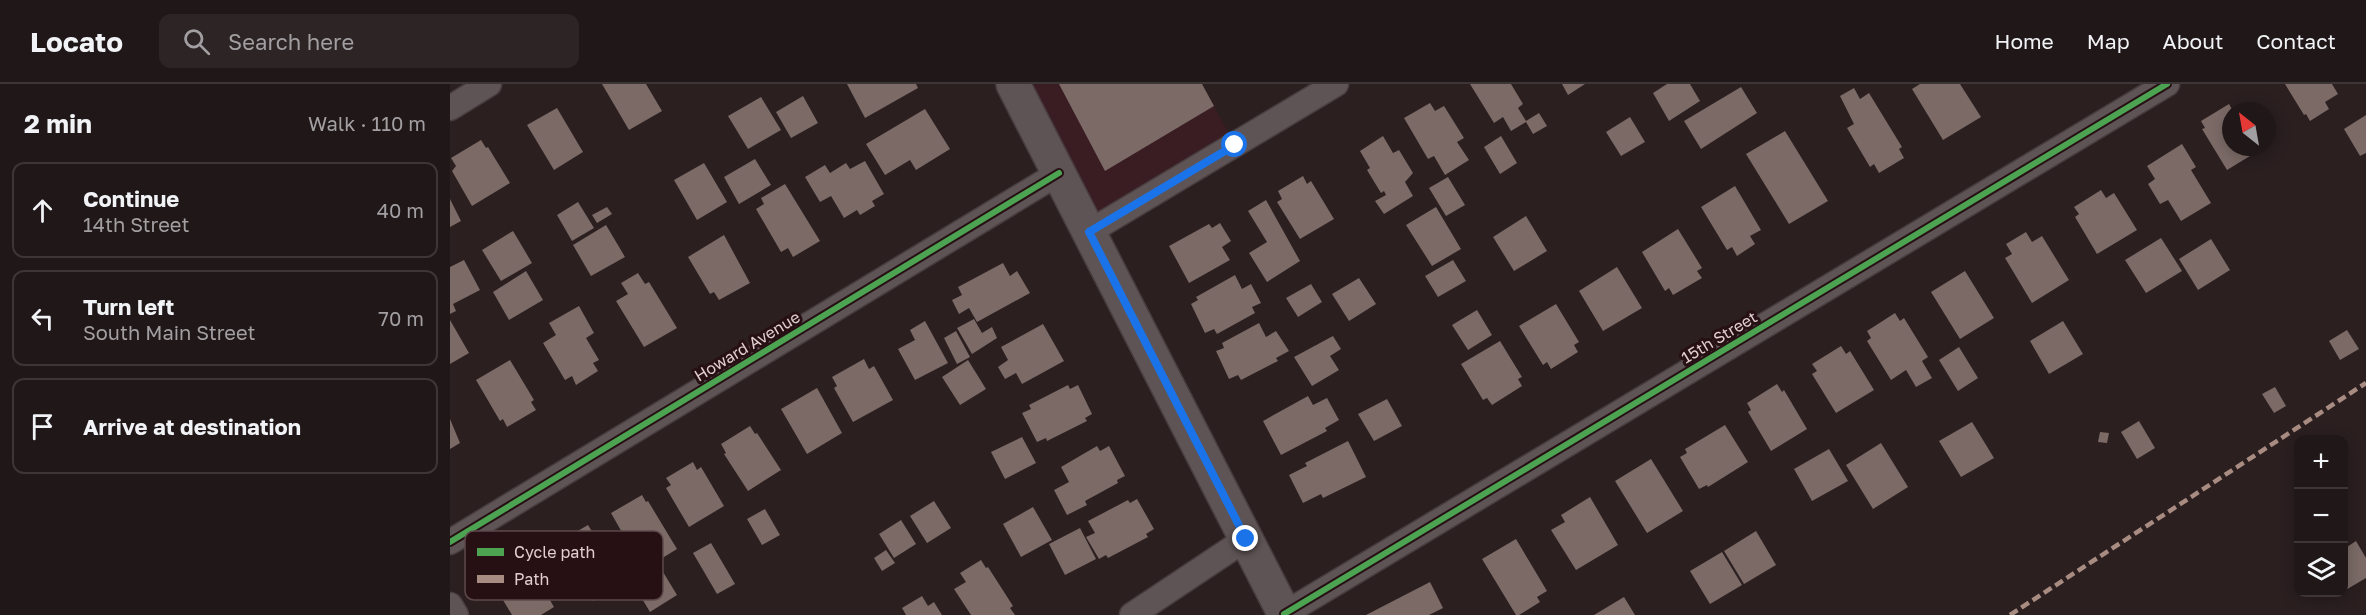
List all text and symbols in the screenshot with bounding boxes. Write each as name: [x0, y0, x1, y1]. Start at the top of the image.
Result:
search box: [159, 14, 579, 68]
text: Locato: [30, 25, 123, 58]
icon: search: [180, 25, 213, 58]
text: Search here: [228, 28, 354, 55]
text: Home: [1994, 28, 2054, 54]
text: Map: [2087, 28, 2130, 54]
text: About: [2163, 28, 2223, 54]
text: Contact: [2256, 28, 2336, 54]
north arrow: [2222, 102, 2276, 156]
text: 2 min: [24, 108, 92, 139]
text: Walk · 110 m: [308, 111, 426, 135]
route start: [1221, 131, 1247, 157]
text: Continue: [83, 185, 179, 212]
icon: ahead: [26, 194, 59, 227]
text: 40 m: [377, 198, 424, 222]
text: 14th Street: [83, 212, 189, 236]
text: Turn left: [83, 293, 174, 320]
icon: left: [26, 302, 59, 335]
text: 70 m: [378, 306, 424, 330]
street label: Howard Avenue: [691, 307, 803, 385]
street label: 15th Street: [1678, 307, 1760, 367]
text: South Main Street: [83, 320, 256, 344]
icon: arrive: [26, 410, 59, 443]
text: Arrive at destination: [83, 413, 301, 440]
map controls: [2294, 435, 2348, 597]
button: +: [2294, 435, 2348, 489]
button: −: [2294, 489, 2348, 543]
route end: [1232, 525, 1258, 551]
legend: [465, 531, 663, 600]
text: Cycle path: [514, 542, 595, 562]
button: layers: [2294, 543, 2348, 597]
text: Path: [514, 569, 549, 589]

